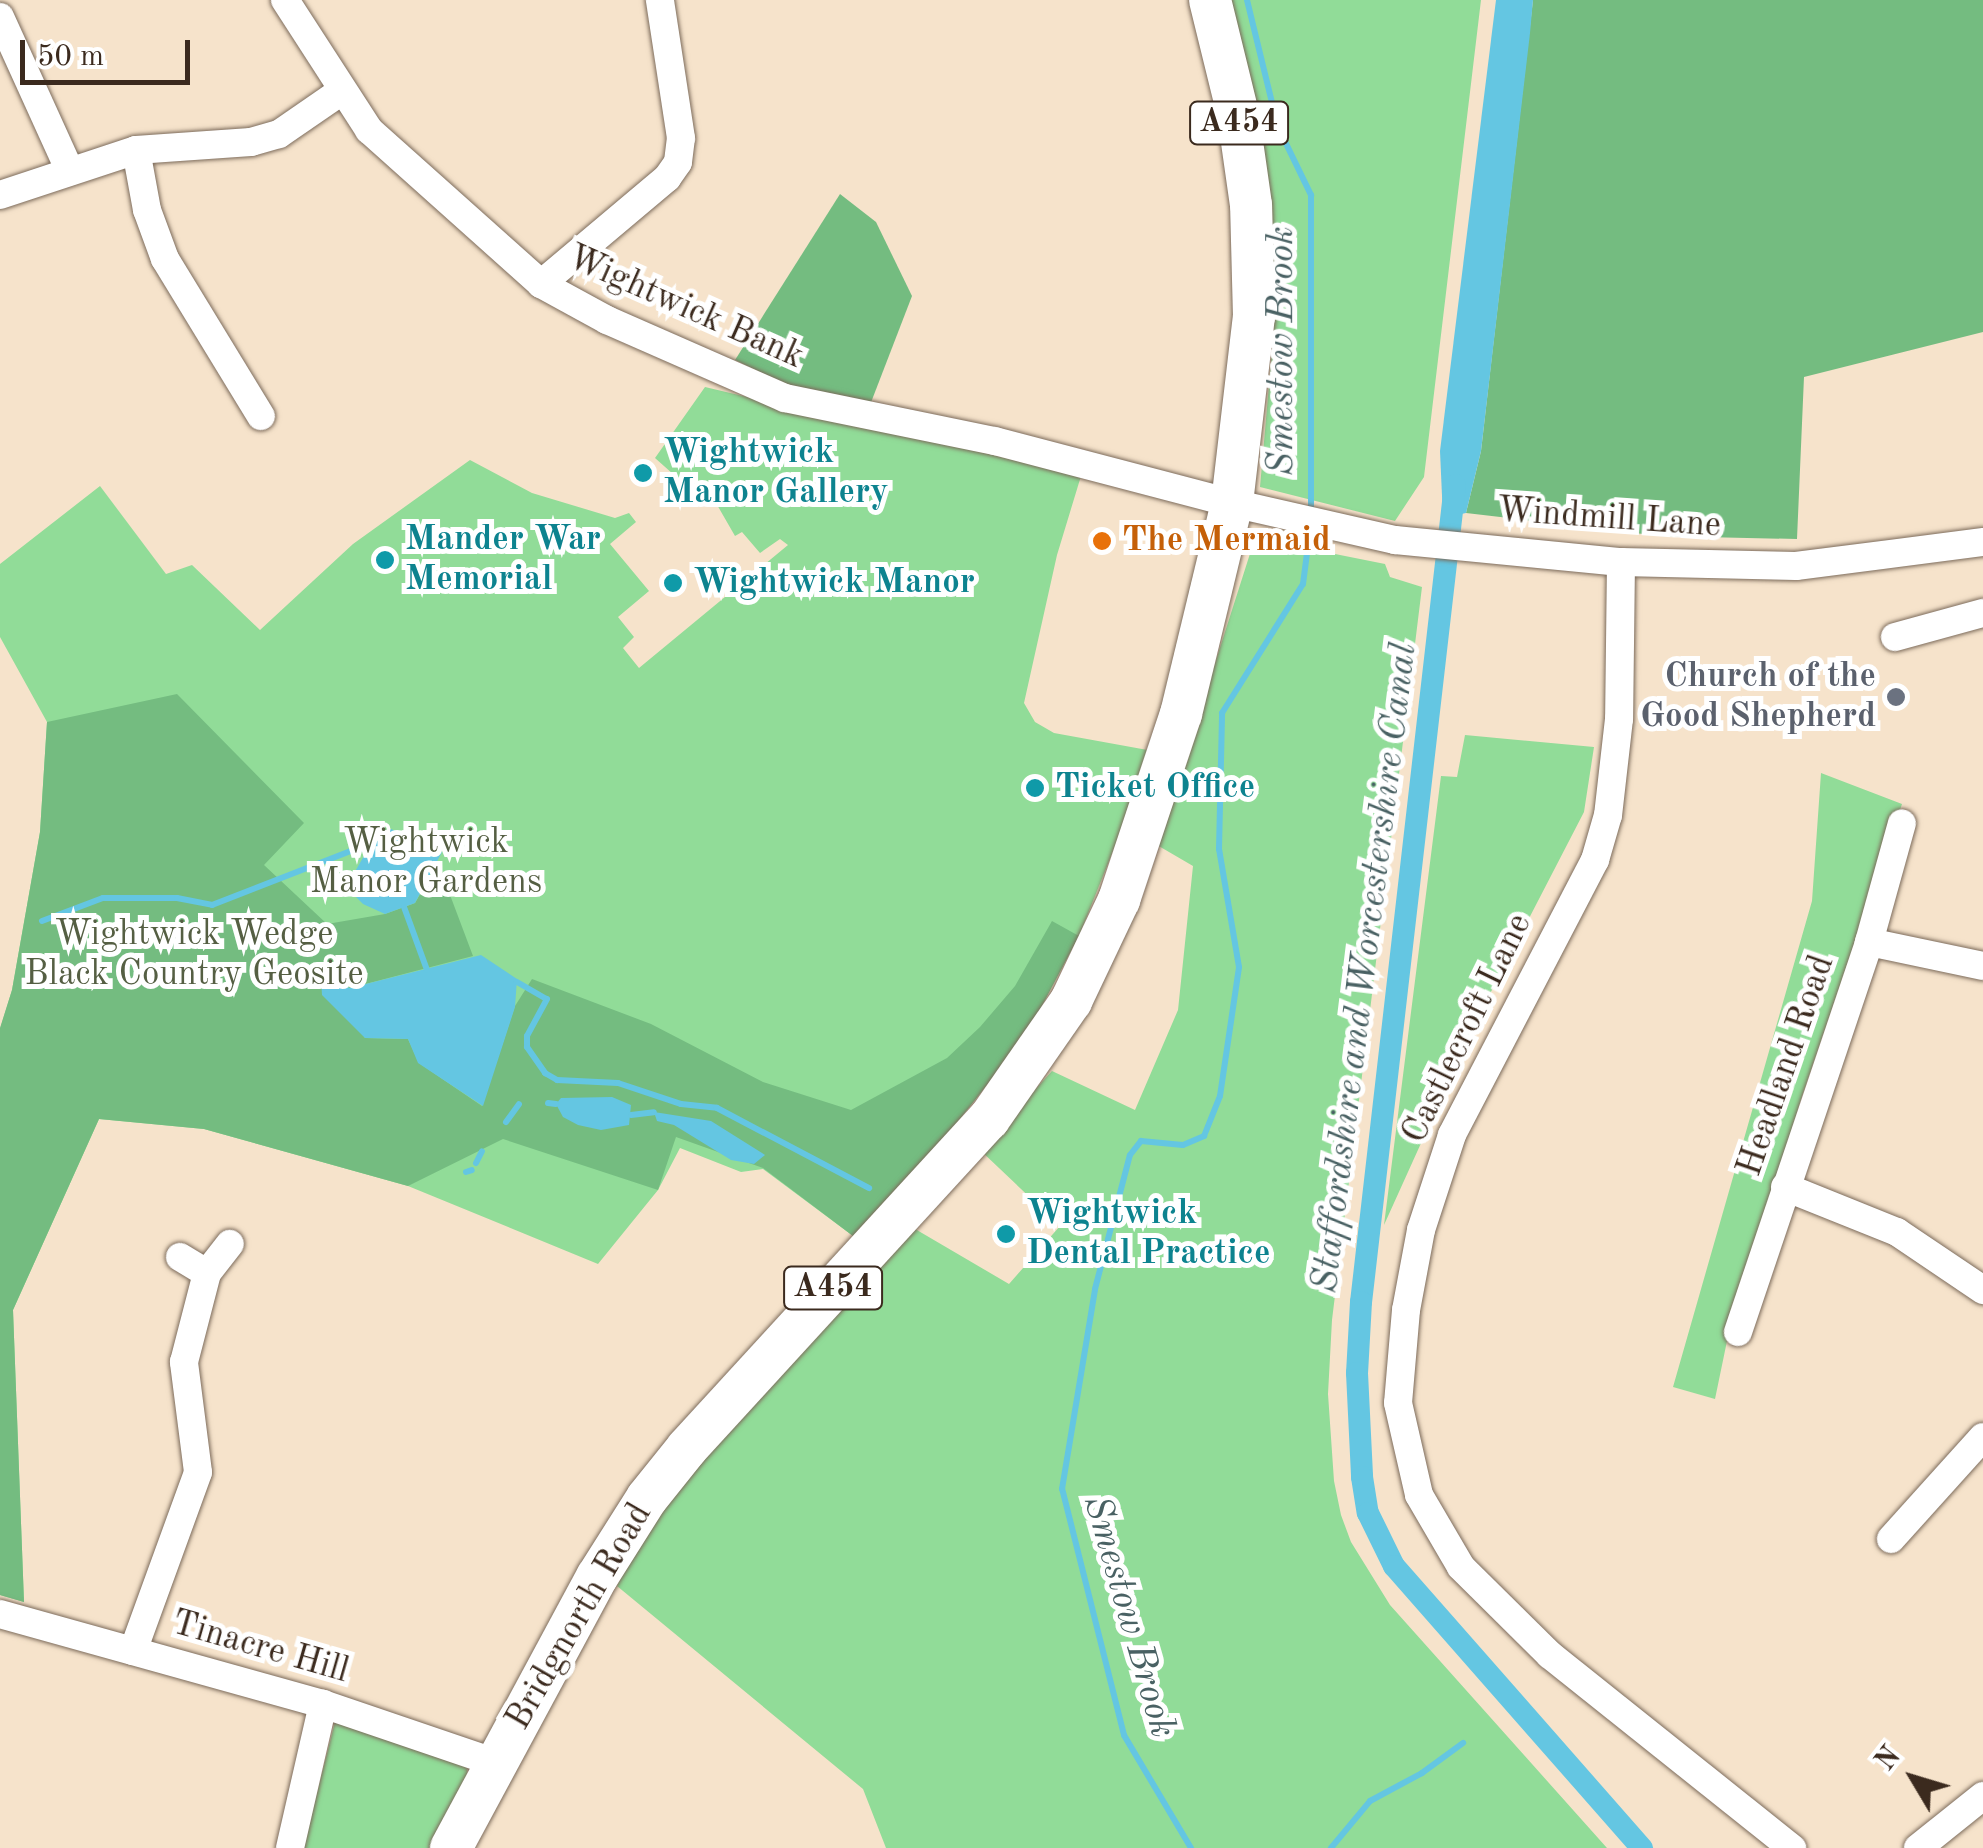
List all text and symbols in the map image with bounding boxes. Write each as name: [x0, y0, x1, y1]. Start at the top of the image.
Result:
scale bar: [25, 20, 195, 82]
text: 50 m: [37, 42, 104, 72]
road number: A454: [1189, 96, 1289, 150]
water label: Smestow Brook: [1260, 226, 1306, 476]
street label: Wightwick Bank: [560, 237, 810, 379]
place label: Wightwick Manor Gallery: [663, 432, 889, 514]
marker: Wightwick Manor Gallery: [632, 462, 654, 484]
street label: Windmill Lane: [1496, 490, 1722, 548]
place label: Mander War Memorial: [405, 519, 601, 601]
place label: The Mermaid: [1122, 520, 1331, 562]
marker: The Mermaid: [1091, 530, 1113, 552]
marker: Mander War Memorial: [374, 549, 396, 571]
place label: Wightwick Manor: [693, 562, 975, 604]
marker: Wightwick Manor: [662, 572, 684, 594]
water label: Staffordshire and Worcestershire Canal: [1304, 641, 1428, 1295]
place label: Church of the Good Shepherd: [1640, 656, 1876, 738]
marker: Church of the Good Shepherd: [1885, 686, 1907, 708]
place label: Ticket Office: [1055, 767, 1255, 809]
marker: Ticket Office: [1024, 777, 1046, 799]
park label: Wightwick Manor Gardens: [310, 822, 542, 904]
street label: Castlecroft Lane: [1394, 907, 1542, 1151]
park label: Wightwick Wedge Black Country Geosite: [24, 914, 364, 996]
street label: Headland Road: [1730, 950, 1844, 1182]
place label: Wightwick Dental Practice: [1026, 1193, 1271, 1275]
marker: Wightwick Dental Practice: [995, 1223, 1017, 1245]
road number: A454: [783, 1261, 883, 1315]
water label: Smestow Brook: [1072, 1491, 1184, 1743]
street label: Bridgnorth Road: [498, 1496, 662, 1738]
street label: Tinacre Hill: [167, 1603, 353, 1693]
north arrow: [1863, 1728, 1963, 1828]
text: N: [1872, 1742, 1907, 1777]

